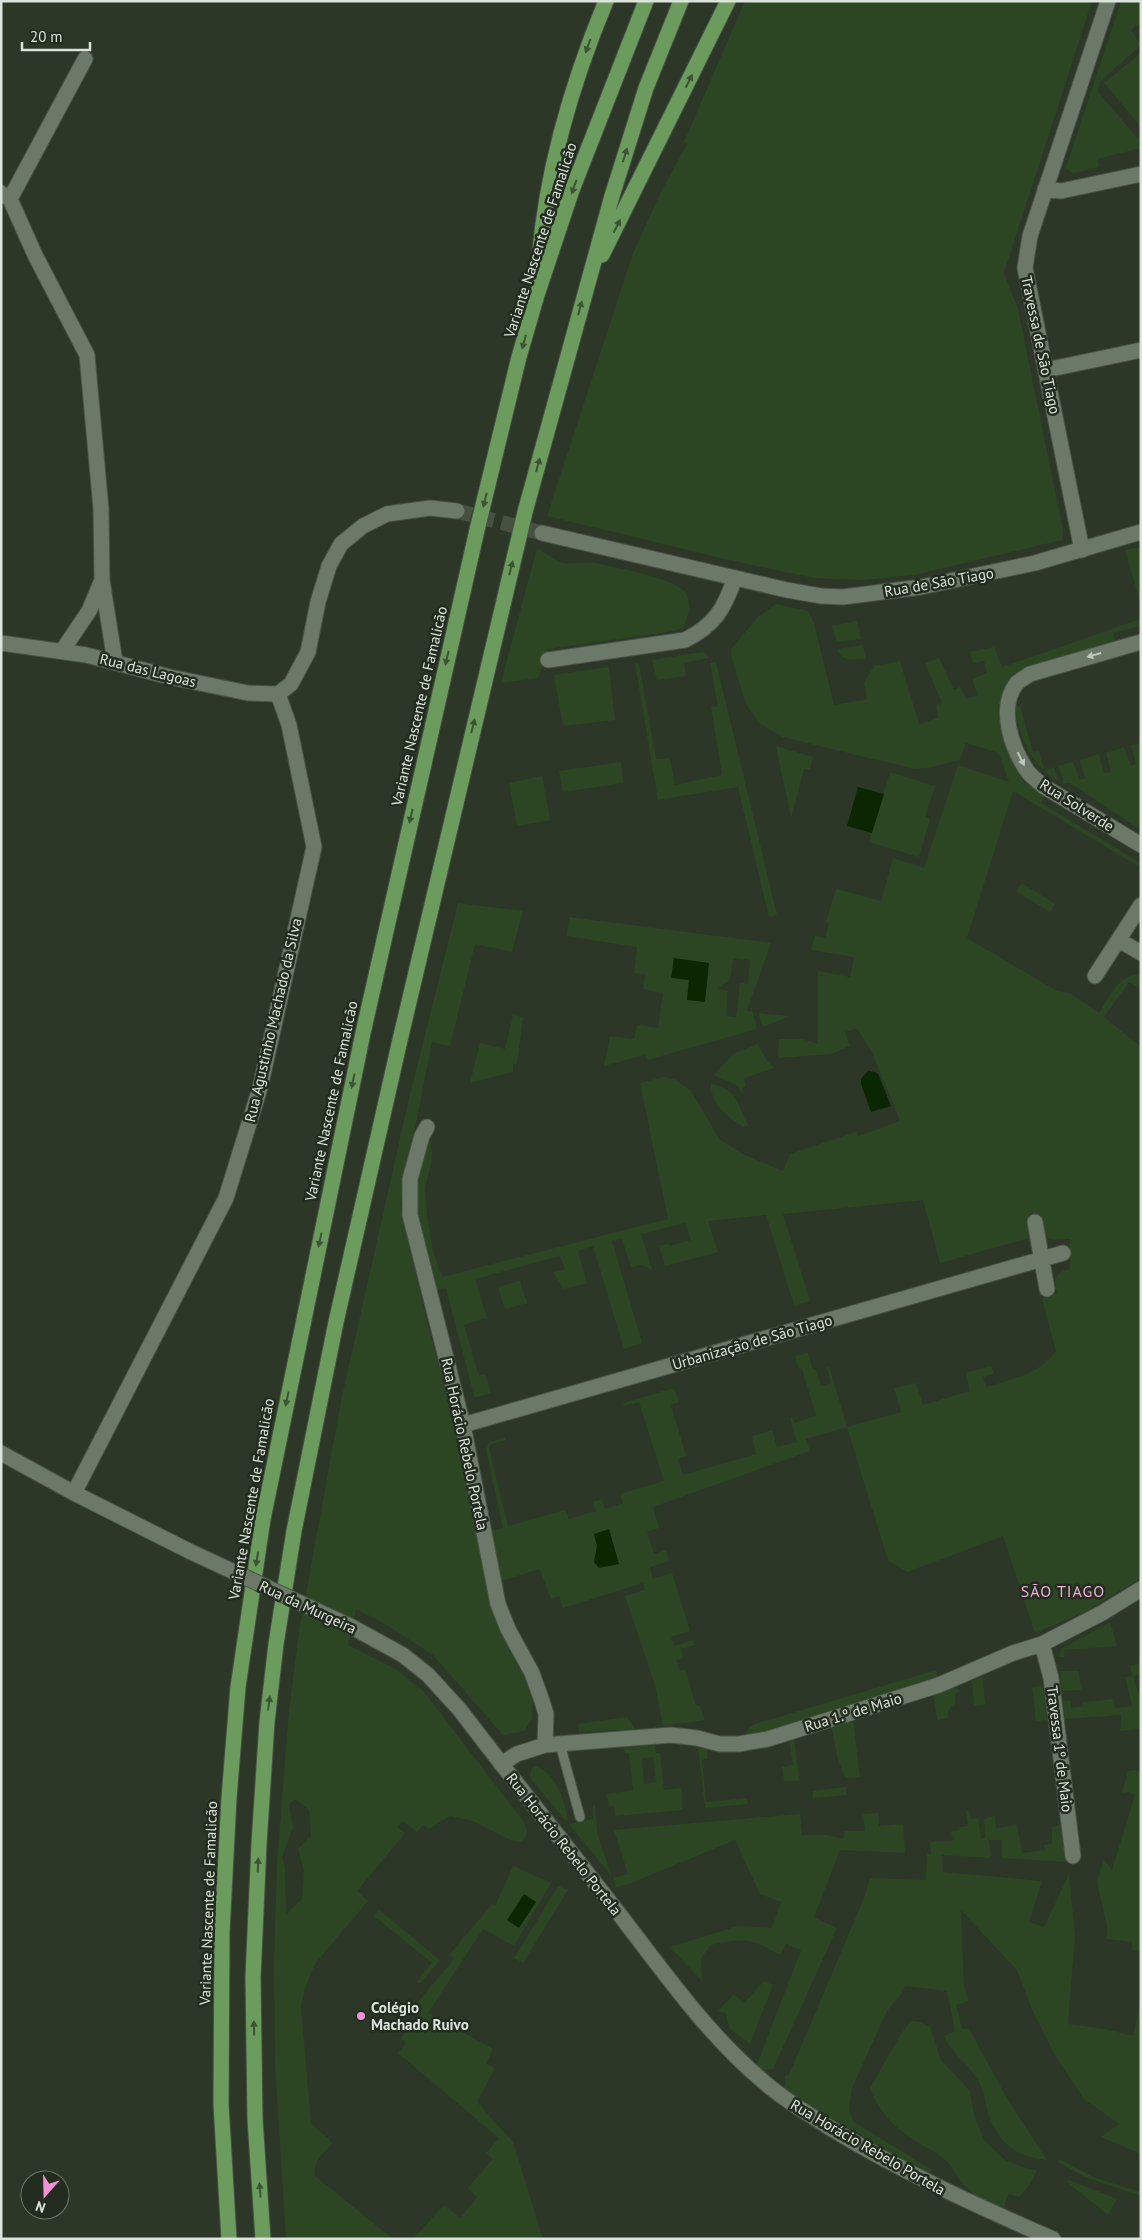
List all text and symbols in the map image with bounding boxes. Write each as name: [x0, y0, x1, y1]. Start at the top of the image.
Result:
scale bar: [22, 20, 90, 52]
text: 20 m: [30, 27, 63, 46]
one-way arrow: [584, 39, 591, 54]
one-way arrow: [684, 73, 693, 88]
street label: Variante Nascente de Famalicão: [499, 140, 581, 341]
one-way arrow: [621, 147, 629, 162]
one-way arrow: [570, 180, 578, 195]
one-way arrow: [613, 219, 621, 234]
street label: Travessa de São Tiago: [1017, 274, 1065, 416]
one-way arrow: [576, 301, 584, 316]
one-way arrow: [519, 334, 527, 349]
one-way arrow: [534, 458, 542, 473]
one-way arrow: [480, 492, 488, 507]
one-way arrow: [507, 560, 515, 575]
street label: Rua de São Tiago: [883, 563, 995, 601]
street label: Variante Nascente de Famalicão: [387, 604, 451, 809]
street label: Rua das Lagoas: [98, 649, 198, 691]
one-way arrow: [443, 650, 451, 665]
one-way arrow: [1086, 651, 1101, 659]
one-way arrow: [469, 718, 477, 733]
one-way arrow: [1017, 752, 1025, 766]
street label: Rua Solverde: [1036, 775, 1118, 835]
one-way arrow: [407, 809, 415, 824]
street label: Rua Agustinho Machado da Silva: [240, 916, 306, 1124]
street label: Variante Nascente de Famalicão: [300, 999, 362, 1204]
one-way arrow: [349, 1074, 357, 1089]
one-way arrow: [316, 1233, 324, 1248]
street label: Urbanização de São Tiago: [670, 1310, 834, 1374]
street label: Rua Horácio Rebelo Portela: [437, 1356, 493, 1532]
one-way arrow: [283, 1392, 291, 1408]
street label: Variante Nascente de Famalicão: [224, 1397, 278, 1602]
one-way arrow: [252, 1551, 260, 1567]
street label: Rua da Murgeira: [256, 1576, 360, 1638]
district label: SÃO TIAGO: [1021, 1581, 1105, 1601]
street label: Travessa 1º de Maio: [1043, 1685, 1077, 1813]
street label: Rua 1.º de Maio: [802, 1688, 904, 1736]
one-way arrow: [265, 1695, 273, 1711]
street label: Rua Horácio Rebelo Portela: [502, 1769, 626, 1919]
street label: Variante Nascente de Famalicão: [195, 1801, 221, 2006]
one-way arrow: [254, 1857, 262, 1873]
place label: Colégio Machado Ruivo: [371, 1998, 469, 2034]
marker: Colégio Machado Ruivo: [355, 2010, 367, 2022]
one-way arrow: [250, 2020, 258, 2036]
street label: Rua Horácio Rebelo Portela: [787, 2095, 949, 2199]
north arrow: [20, 2170, 70, 2220]
one-way arrow: [255, 2182, 263, 2198]
text: N: [33, 2197, 48, 2217]

